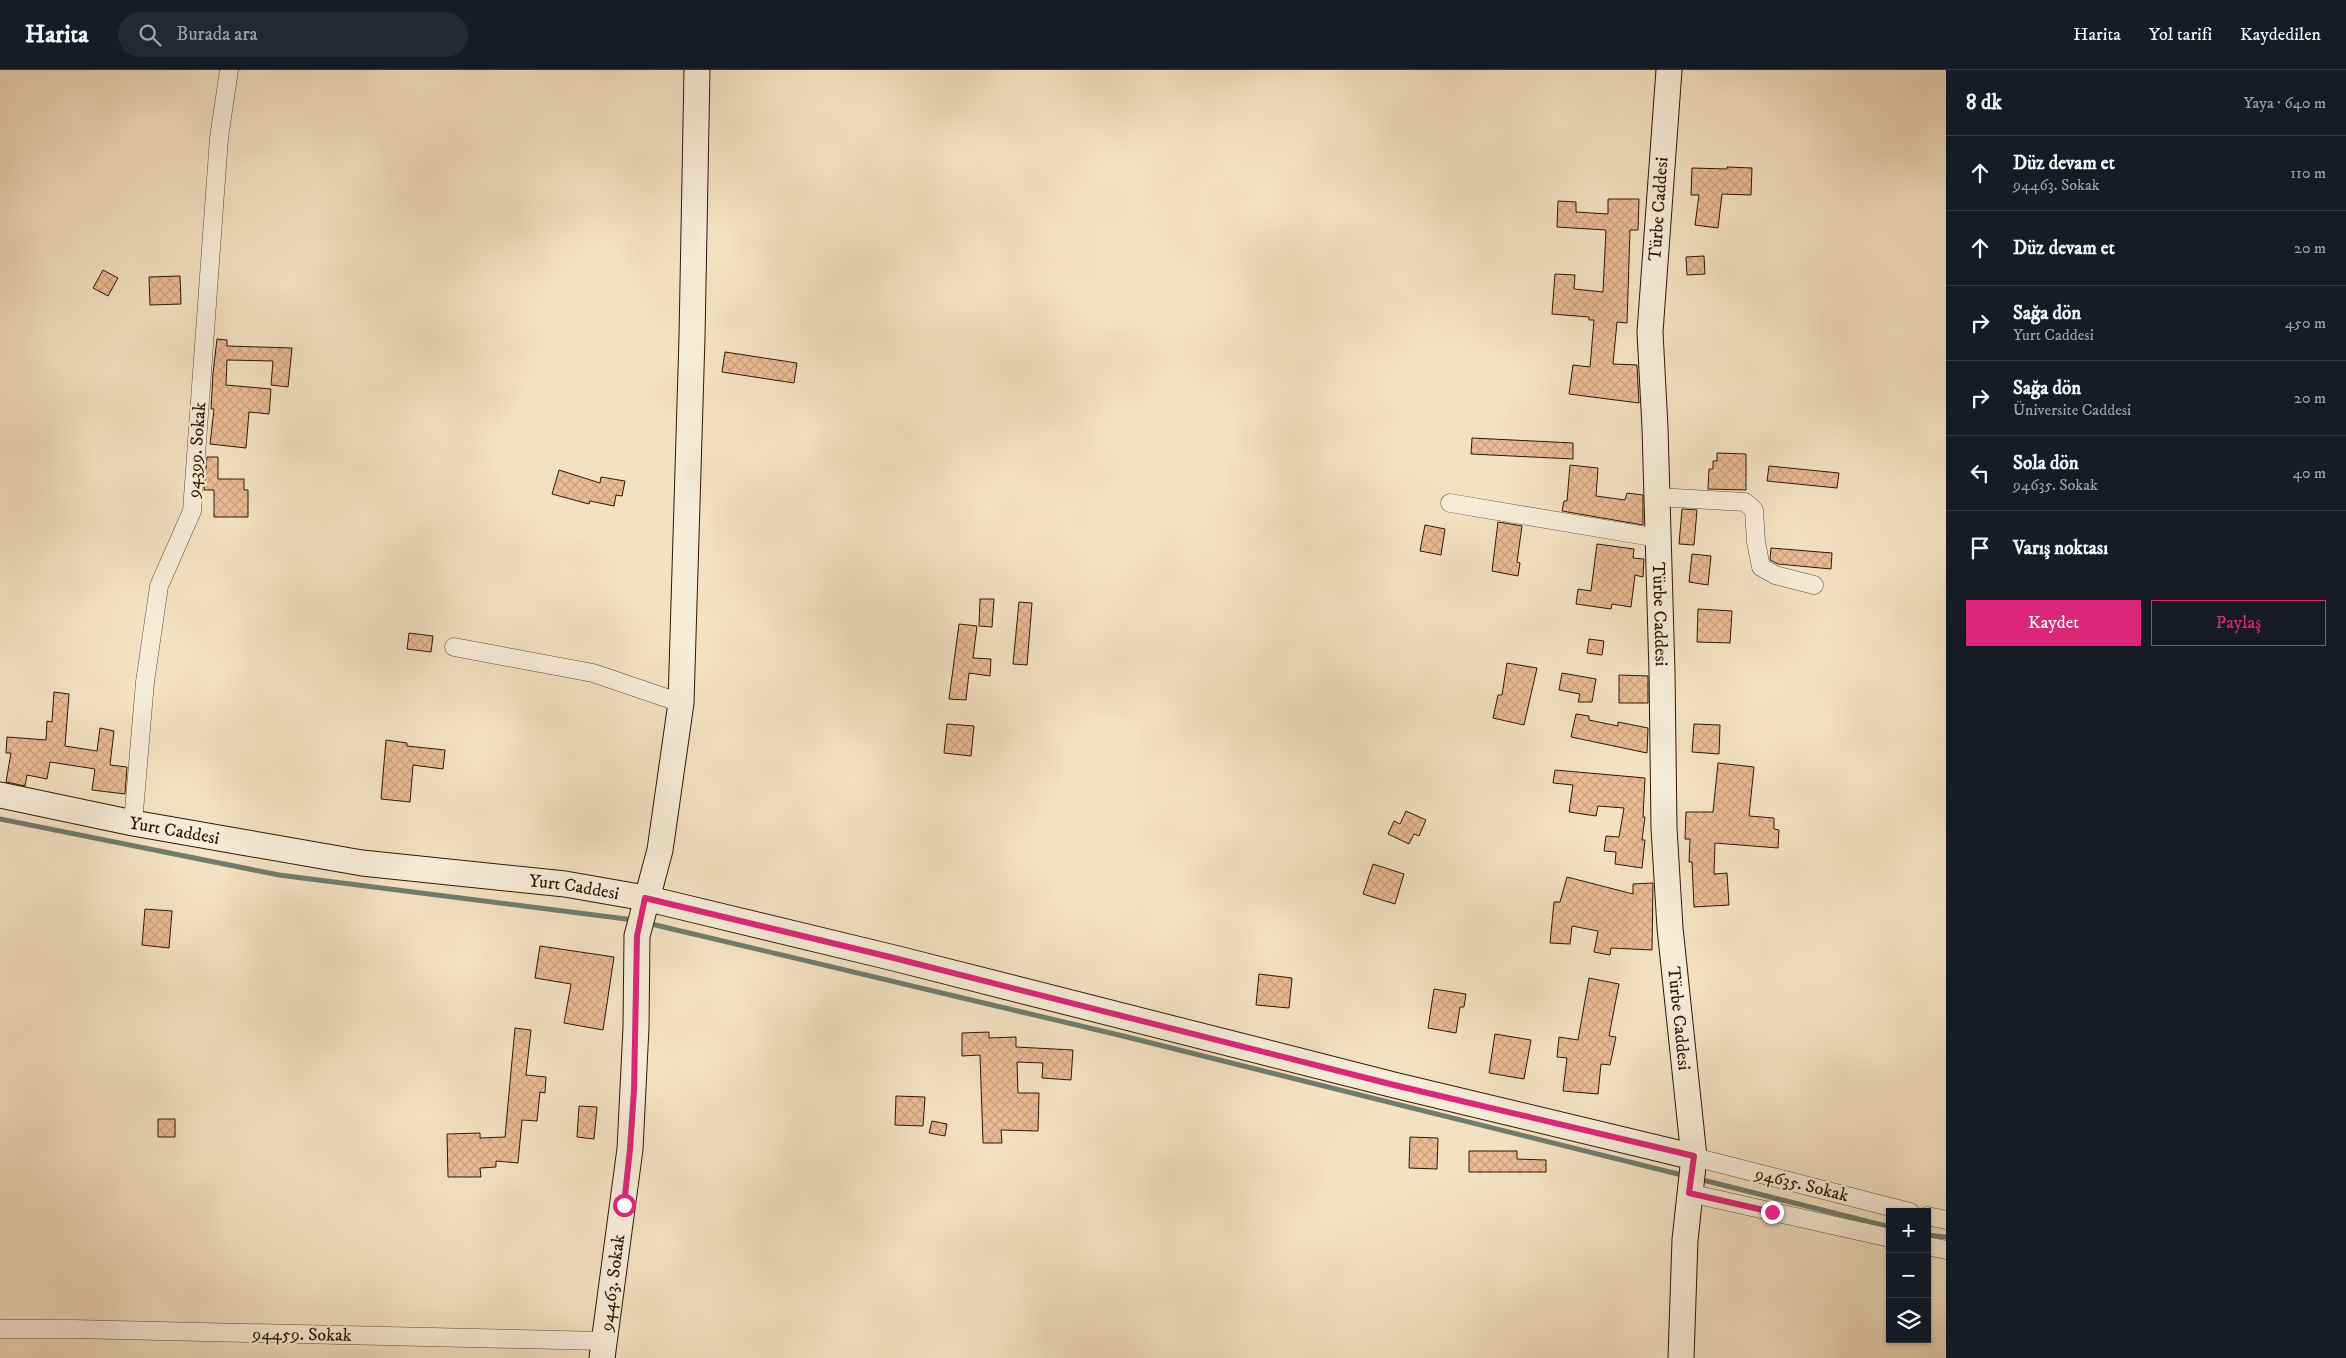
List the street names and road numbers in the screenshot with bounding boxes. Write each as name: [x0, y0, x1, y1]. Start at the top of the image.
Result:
street label: Türbe Caddesi: [1644, 156, 1674, 262]
street label: 94399. Sokak: [183, 401, 211, 500]
street label: Türbe Caddesi: [1647, 562, 1672, 667]
street label: Yurt Caddesi: [128, 813, 221, 850]
street label: Yurt Caddesi: [528, 870, 621, 905]
street label: Türbe Caddesi: [1662, 966, 1695, 1071]
street label: 94635. Sokak: [1752, 1162, 1851, 1207]
street label: 94463. Sokak: [596, 1233, 630, 1334]
street label: 94459. Sokak: [251, 1323, 352, 1347]

